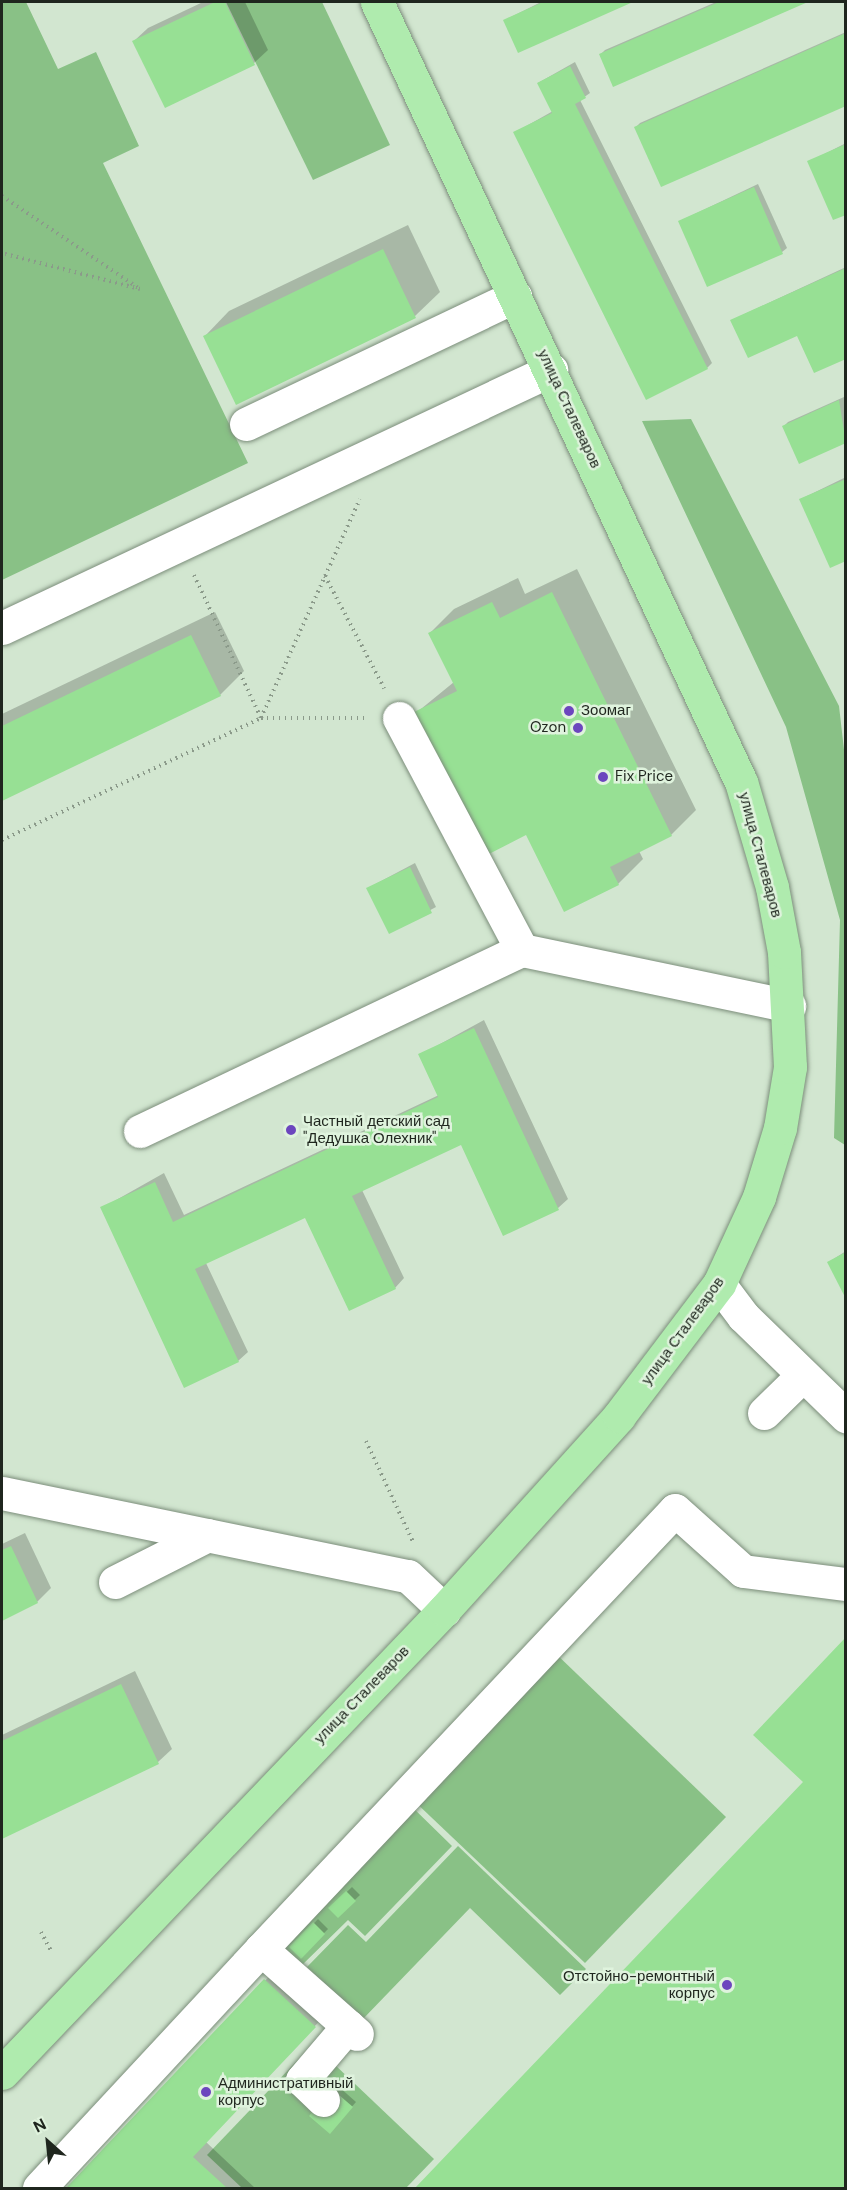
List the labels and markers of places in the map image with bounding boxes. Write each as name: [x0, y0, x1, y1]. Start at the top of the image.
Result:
place label: Зоомаг: [581, 702, 631, 720]
marker: Зоомаг: [562, 704, 576, 718]
place label: Ozon: [530, 719, 566, 737]
marker: Ozon: [571, 721, 585, 735]
place label: Fix Price: [615, 768, 673, 786]
marker: Fix Price: [596, 770, 610, 784]
place label: Частный детский сад "Дедушка Олехник": [303, 1112, 450, 1147]
marker: Частный детский сад "Дедушка Олехник": [284, 1123, 298, 1137]
place label: Отстойно-ремонтный корпус: [563, 1967, 715, 2002]
marker: Отстойно-ремонтный корпус: [720, 1978, 734, 1992]
place label: Административный корпус: [218, 2074, 353, 2109]
marker: Административный корпус: [199, 2085, 213, 2099]

